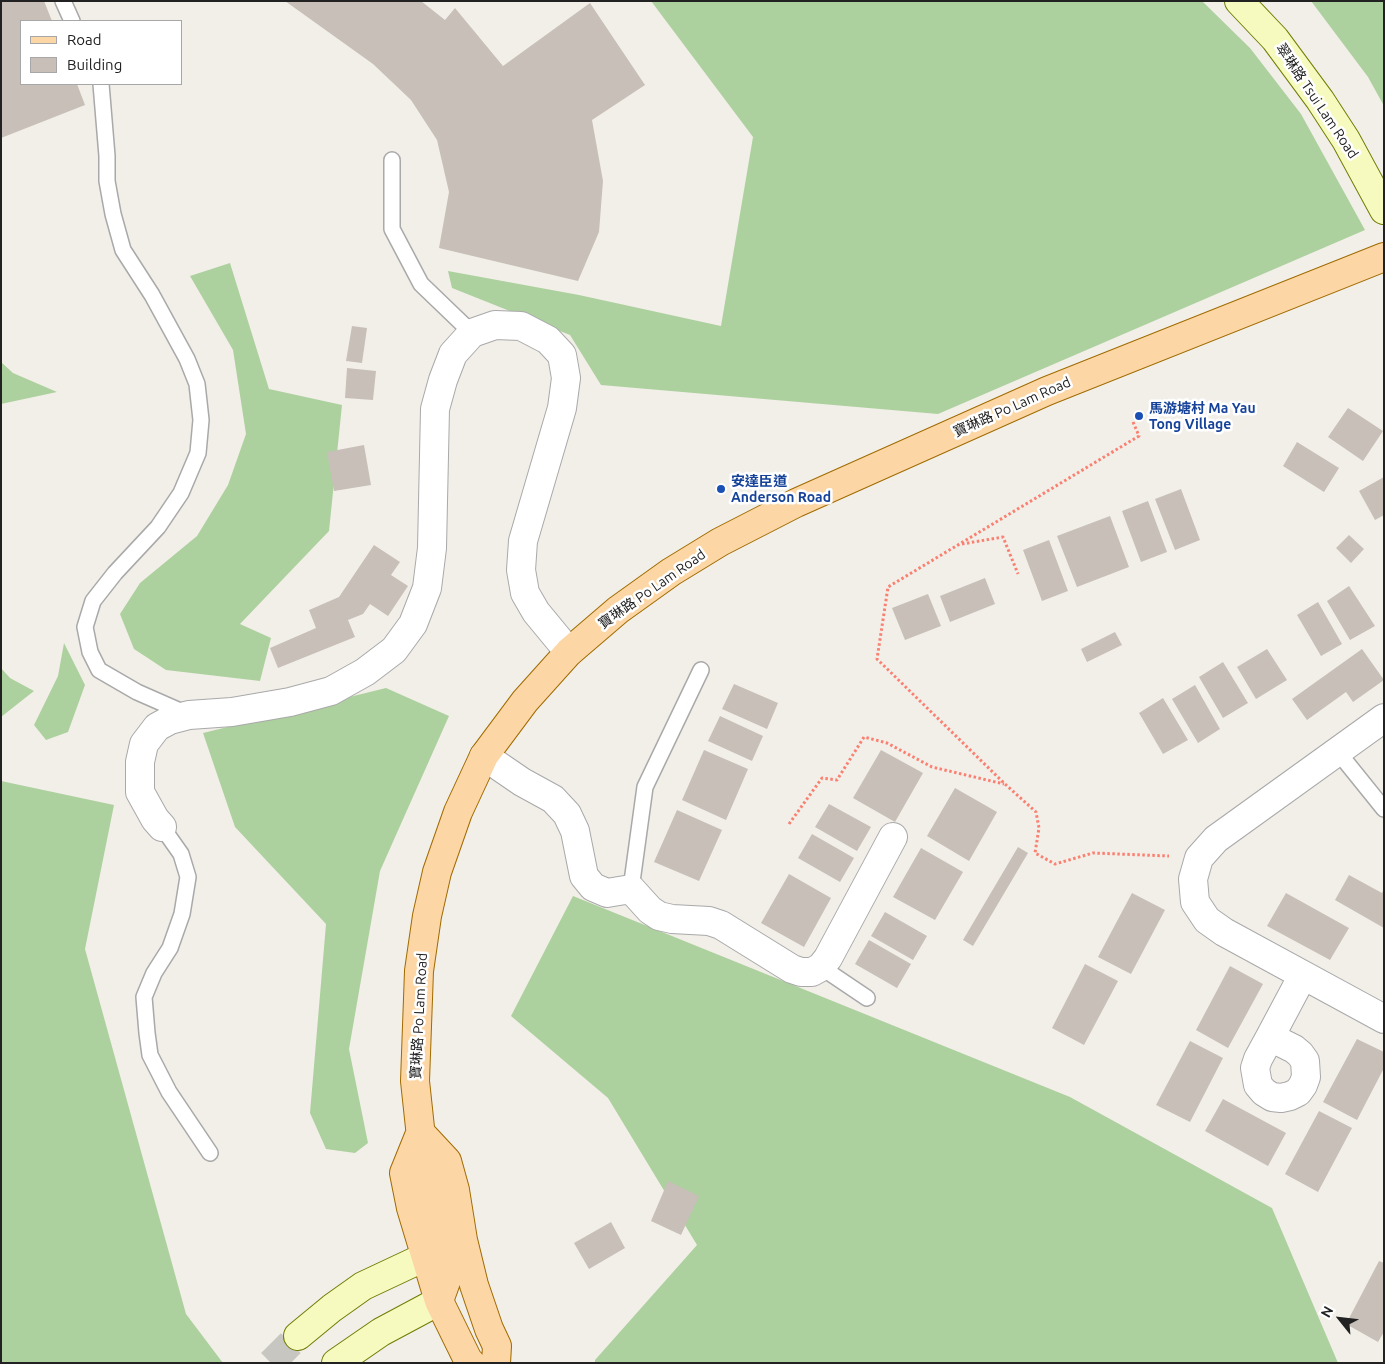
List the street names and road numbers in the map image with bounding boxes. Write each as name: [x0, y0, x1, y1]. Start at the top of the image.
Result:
street label: 翠琳路 Tsui Lam Road: [1272, 40, 1362, 162]
street label: 寶琳路 Po Lam Road: [951, 374, 1073, 440]
street label: 寶琳路 Po Lam Road: [595, 546, 709, 632]
street label: 寶琳路 Po Lam Road: [407, 952, 431, 1080]

